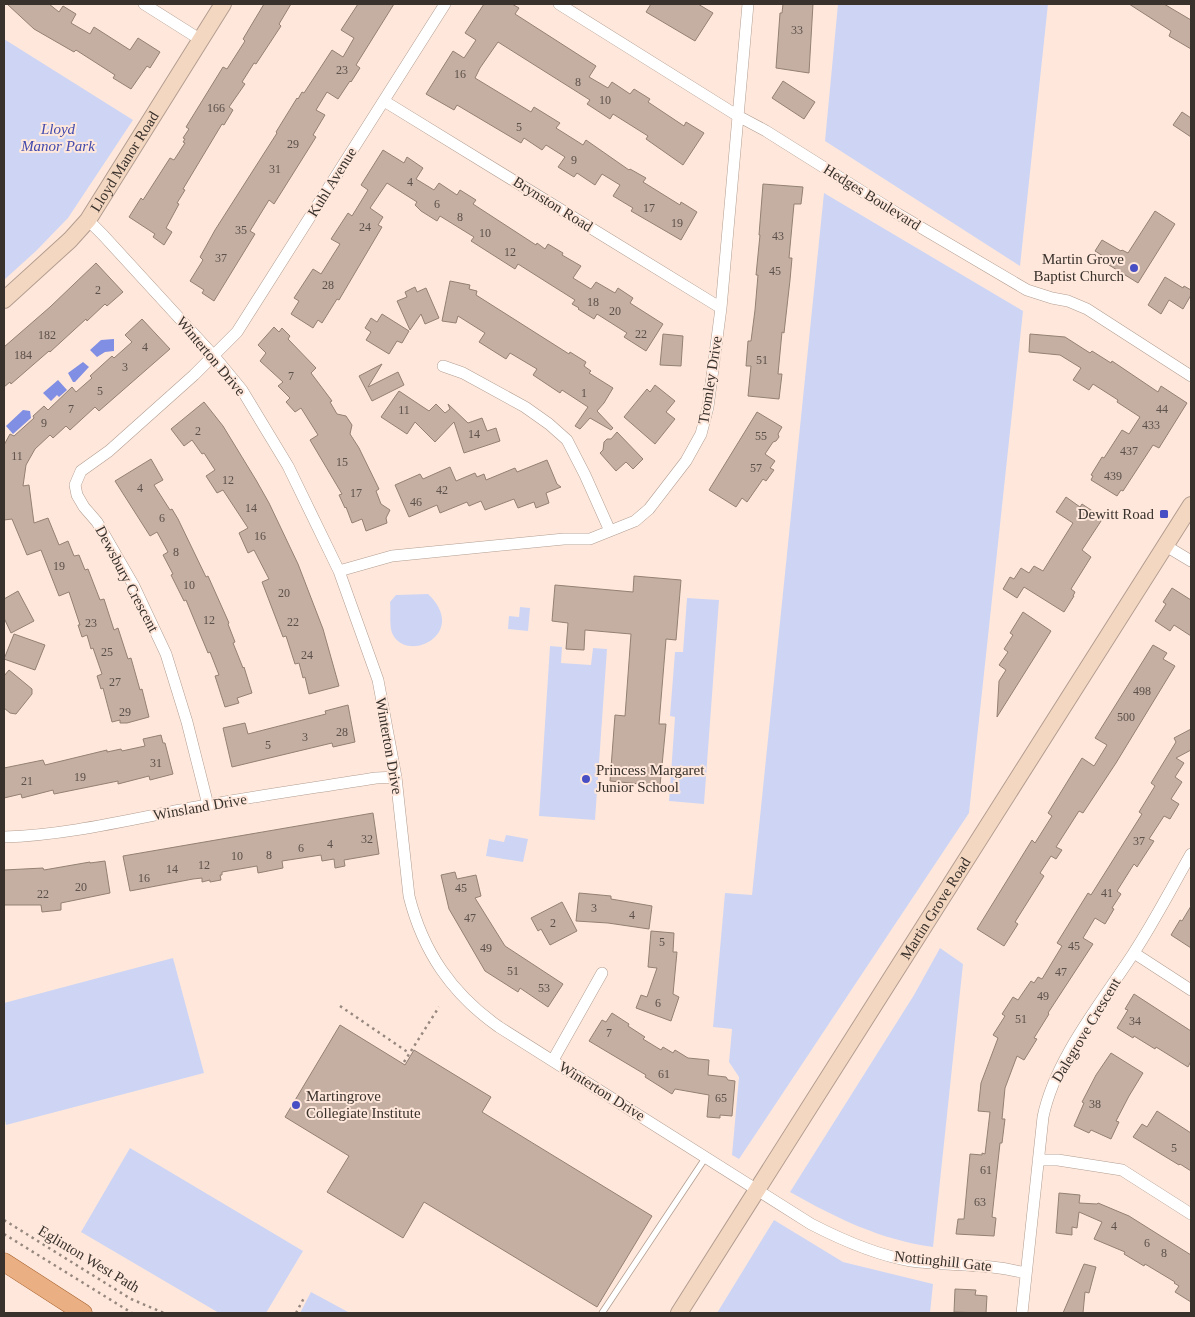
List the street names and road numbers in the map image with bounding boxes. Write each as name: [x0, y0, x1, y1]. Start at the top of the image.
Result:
street label: Lloyd Manor Road: [87, 108, 162, 215]
street label: Kuhl Avenue: [304, 144, 360, 220]
street label: Hedges Boulevard: [821, 161, 924, 234]
street label: Brynston Road: [510, 173, 596, 235]
street label: Winterton Drive: [173, 313, 249, 399]
street label: Tromley Drive: [695, 334, 725, 425]
street label: Dewsbury Crescent: [92, 523, 162, 636]
street label: Winterton Drive: [373, 696, 405, 796]
street label: Winsland Drive: [152, 791, 248, 823]
street label: Martin Grove Road: [897, 854, 974, 962]
street label: Dalegrove Crescent: [1049, 974, 1124, 1085]
street label: Winterton Drive: [556, 1058, 648, 1124]
street label: Eglinton West Path: [36, 1222, 143, 1296]
street label: Nottinghill Gate: [893, 1248, 993, 1274]

